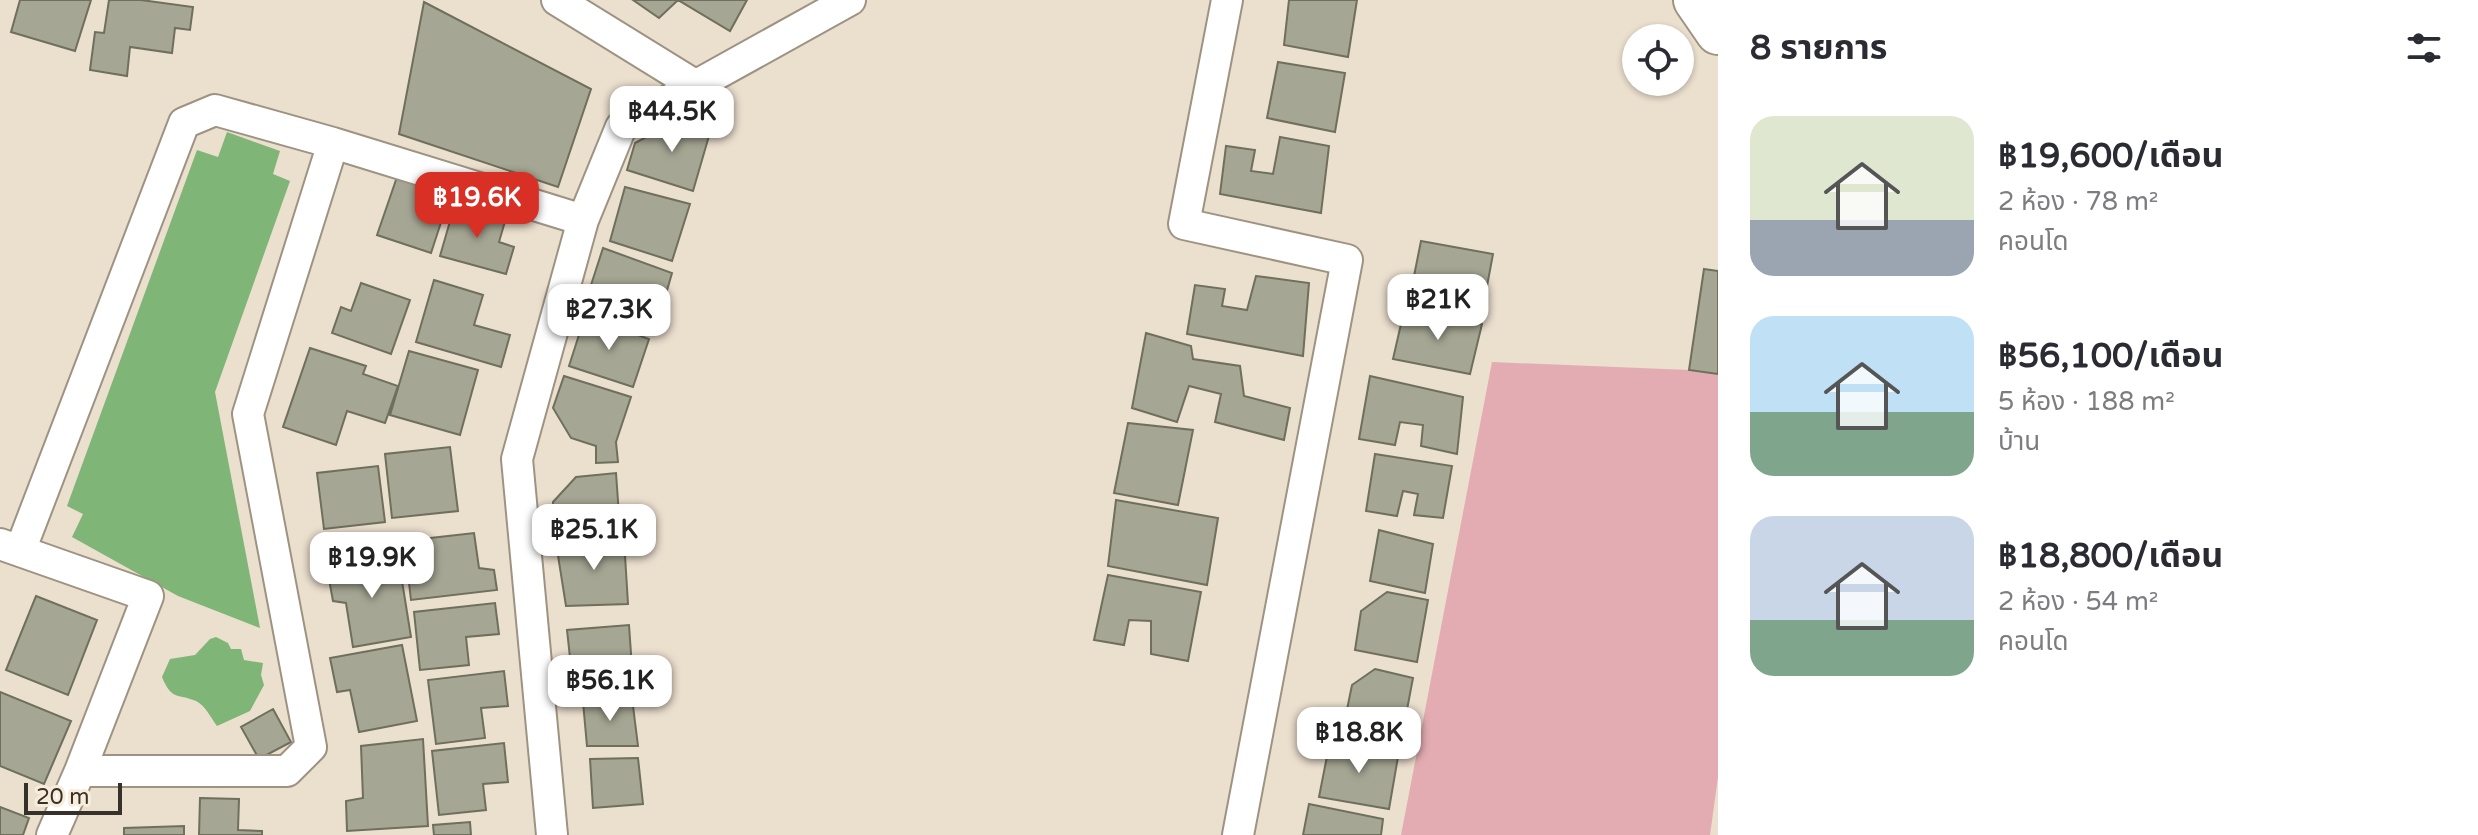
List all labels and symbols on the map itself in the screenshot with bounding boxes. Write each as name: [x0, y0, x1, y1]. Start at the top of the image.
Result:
pin: ฿44.5K: [607, 86, 737, 154]
pin: ฿19.6K: [412, 172, 542, 240]
pin: ฿21K: [1391, 274, 1485, 342]
pin: ฿27.3K: [544, 284, 674, 352]
pin: ฿25.1K: [529, 504, 659, 572]
pin: ฿19.9K: [307, 532, 437, 600]
pin: ฿56.1K: [545, 655, 675, 723]
pin: ฿18.8K: [1294, 707, 1424, 775]
scale bar: [24, 779, 122, 815]

